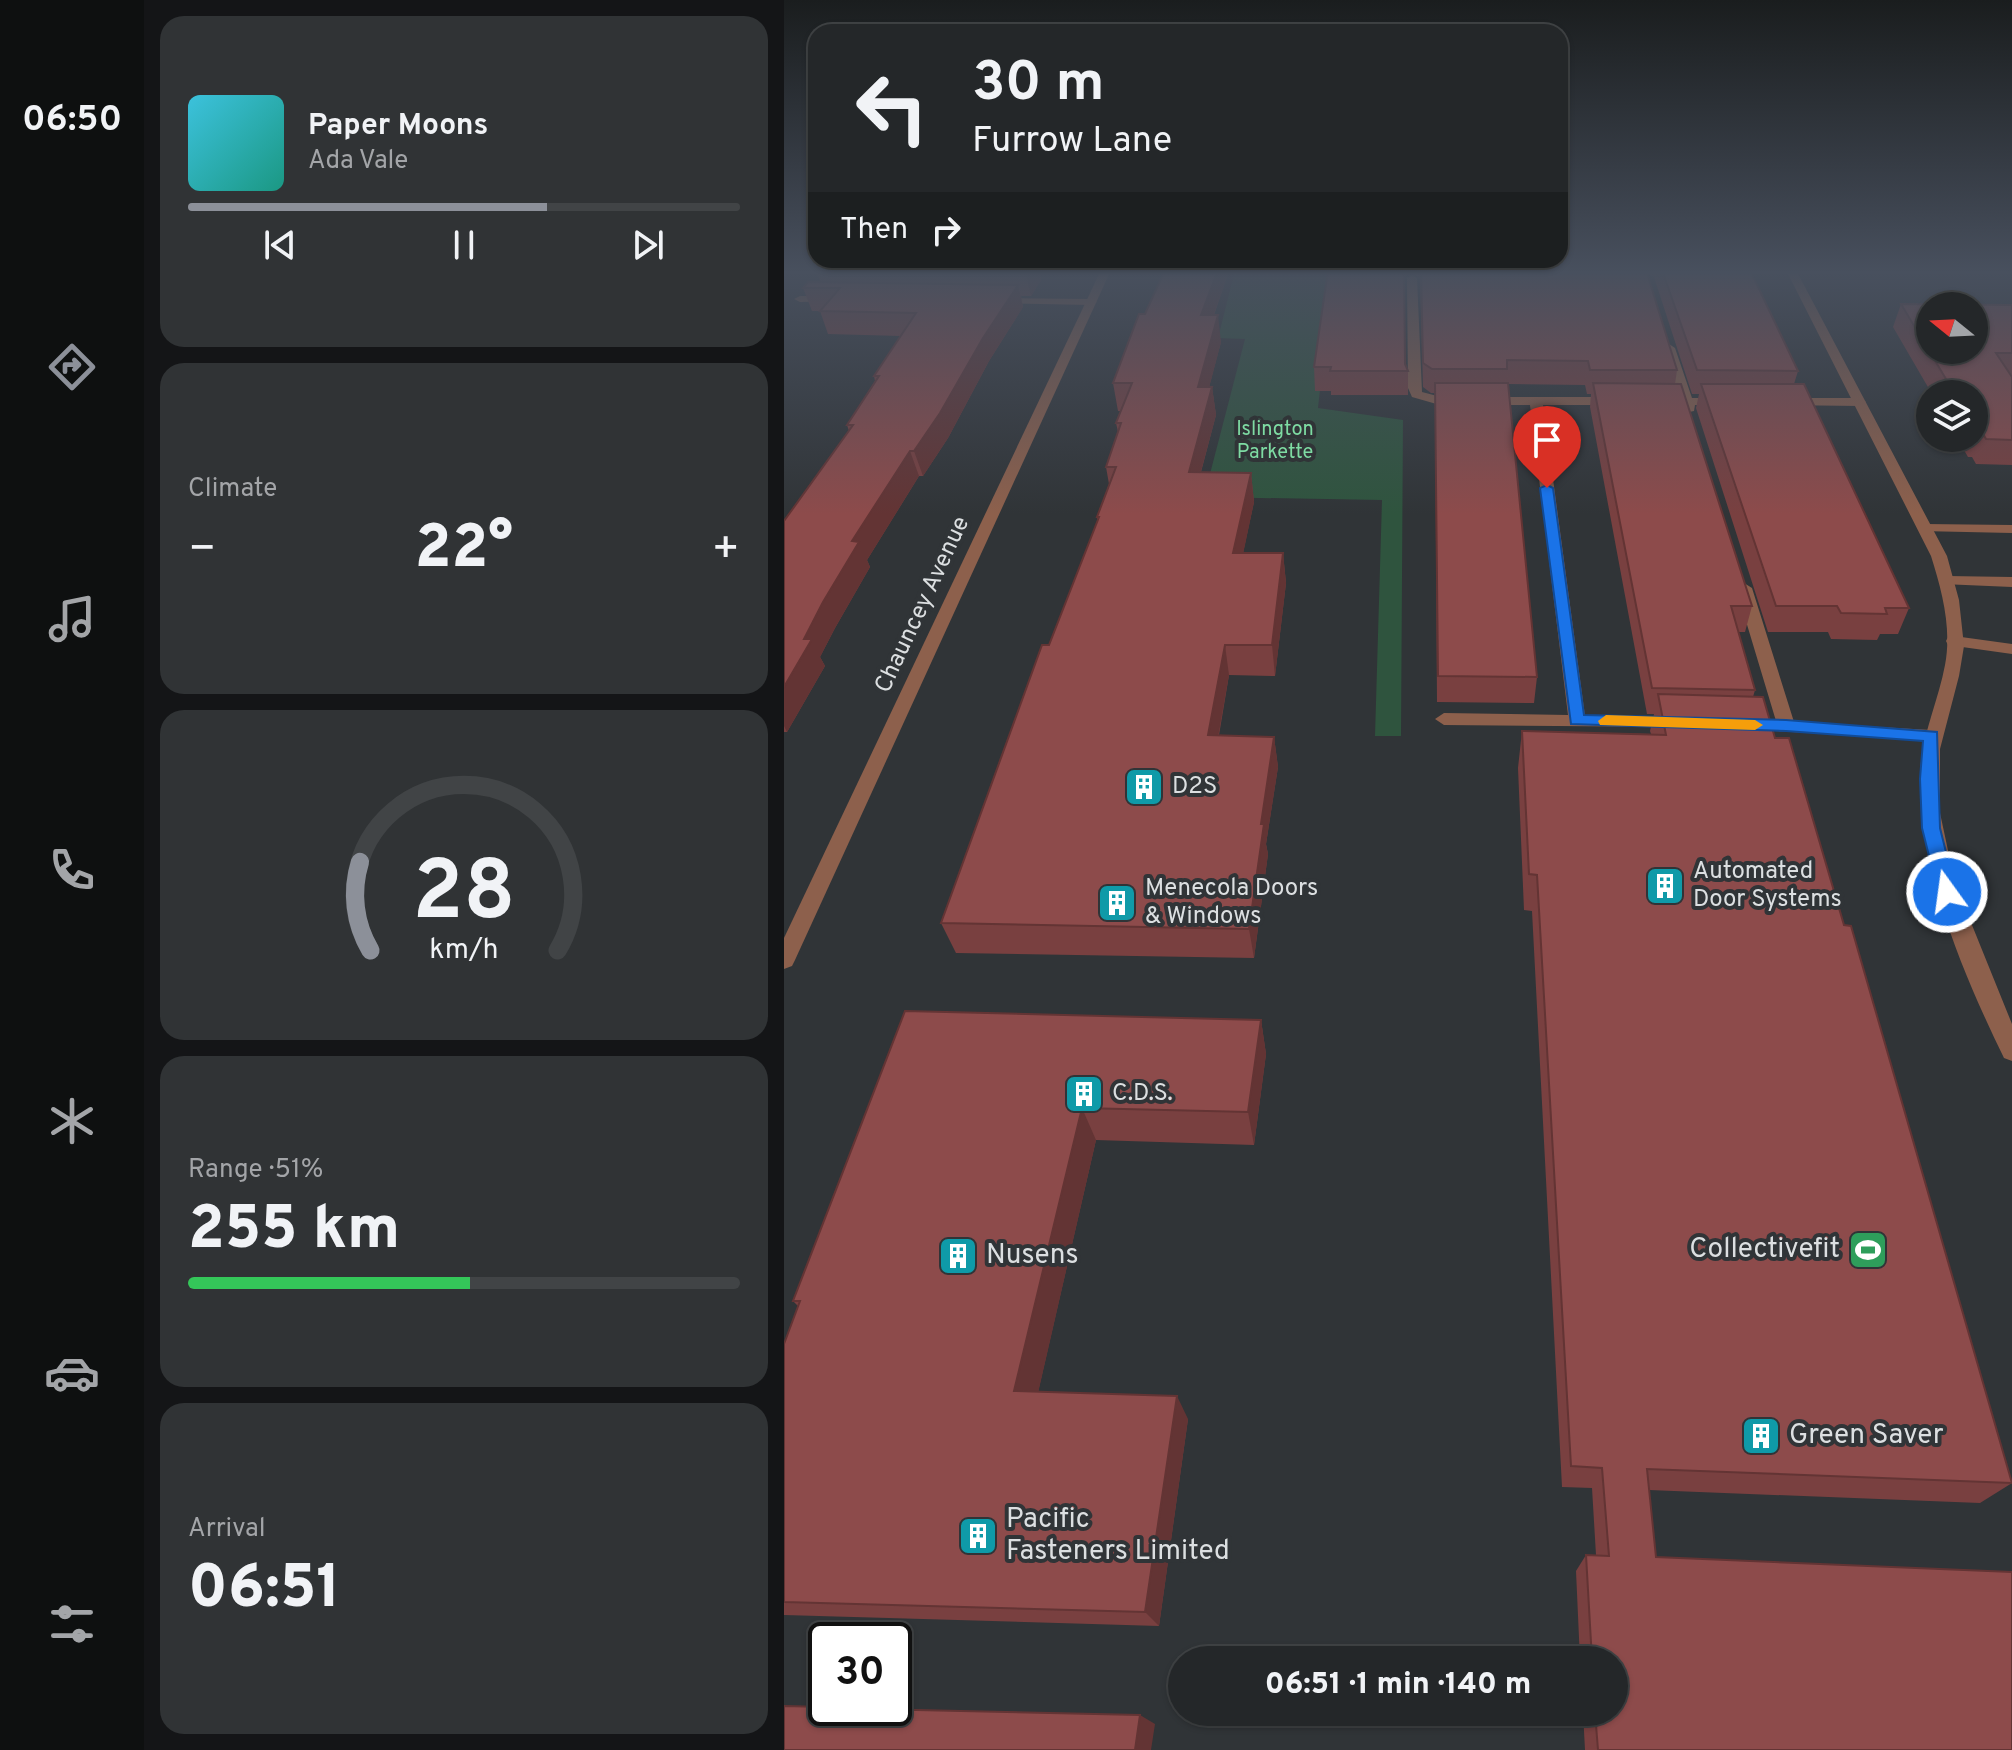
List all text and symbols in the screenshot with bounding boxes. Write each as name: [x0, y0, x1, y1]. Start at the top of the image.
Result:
text: 30 m: [972, 50, 1105, 120]
icon: left: [840, 56, 944, 160]
text: 06:50: [22, 98, 122, 144]
text: Paper Moons: [308, 108, 488, 145]
text: Furrow Lane: [972, 119, 1172, 165]
text: Ada Vale: [308, 145, 408, 178]
icon: right: [924, 208, 968, 252]
text: Then: [840, 212, 908, 249]
icon: previous: [258, 223, 302, 267]
icon: pause: [442, 223, 486, 267]
icon: next: [626, 223, 670, 267]
north arrow: [1916, 292, 1988, 364]
map controls: [1916, 292, 1988, 452]
icon: directions: [44, 339, 100, 395]
button: layers: [1916, 380, 1988, 452]
pin: [1513, 406, 1581, 488]
park label: Islington Parkette: [1236, 417, 1314, 466]
icon: arrive: [1525, 418, 1569, 462]
text: Climate: [188, 473, 277, 506]
street label: Chauncey Avenue: [869, 512, 977, 698]
text: 22°: [415, 513, 513, 589]
text: −: [188, 523, 216, 579]
text: +: [712, 523, 740, 579]
icon: music: [44, 591, 100, 647]
building icon: D2S: [1123, 766, 1165, 808]
place label: D2S: [1172, 772, 1217, 802]
icon: phone: [44, 842, 100, 898]
text: 28: [412, 844, 516, 949]
position arrow: [1905, 850, 1989, 934]
place label: Automated Door Systems: [1693, 857, 1842, 915]
building icon: Automated Door Systems: [1644, 865, 1686, 907]
place label: Menecola Doors & Windows: [1145, 874, 1318, 932]
building icon: Menecola Doors & Windows: [1096, 882, 1138, 924]
text: km/h: [429, 933, 499, 969]
building icon: C.D.S.: [1063, 1073, 1105, 1115]
place label: C.D.S.: [1112, 1079, 1173, 1109]
icon: climate: [44, 1093, 100, 1149]
text: Range · 51%: [188, 1154, 323, 1187]
text: 255 km: [188, 1194, 400, 1270]
sports icon: Collectivefit: [1847, 1229, 1889, 1271]
place label: Collectivefit: [1689, 1232, 1840, 1268]
building icon: Nusens: [937, 1235, 979, 1277]
place label: Nusens: [986, 1238, 1079, 1274]
icon: car: [44, 1345, 100, 1401]
building icon: Green Saver: [1740, 1415, 1782, 1457]
place label: Green Saver: [1789, 1418, 1944, 1454]
place label: Pacific Fasteners Limited: [1006, 1502, 1230, 1570]
text: Arrival: [188, 1513, 266, 1546]
building icon: Pacific Fasteners Limited: [957, 1515, 999, 1557]
text: 06:51: [188, 1553, 341, 1629]
icon: filters: [44, 1596, 100, 1652]
speed limit sign: 30: [808, 1622, 912, 1726]
text: 06:51 · 1 min · 140 m: [1265, 1667, 1531, 1704]

